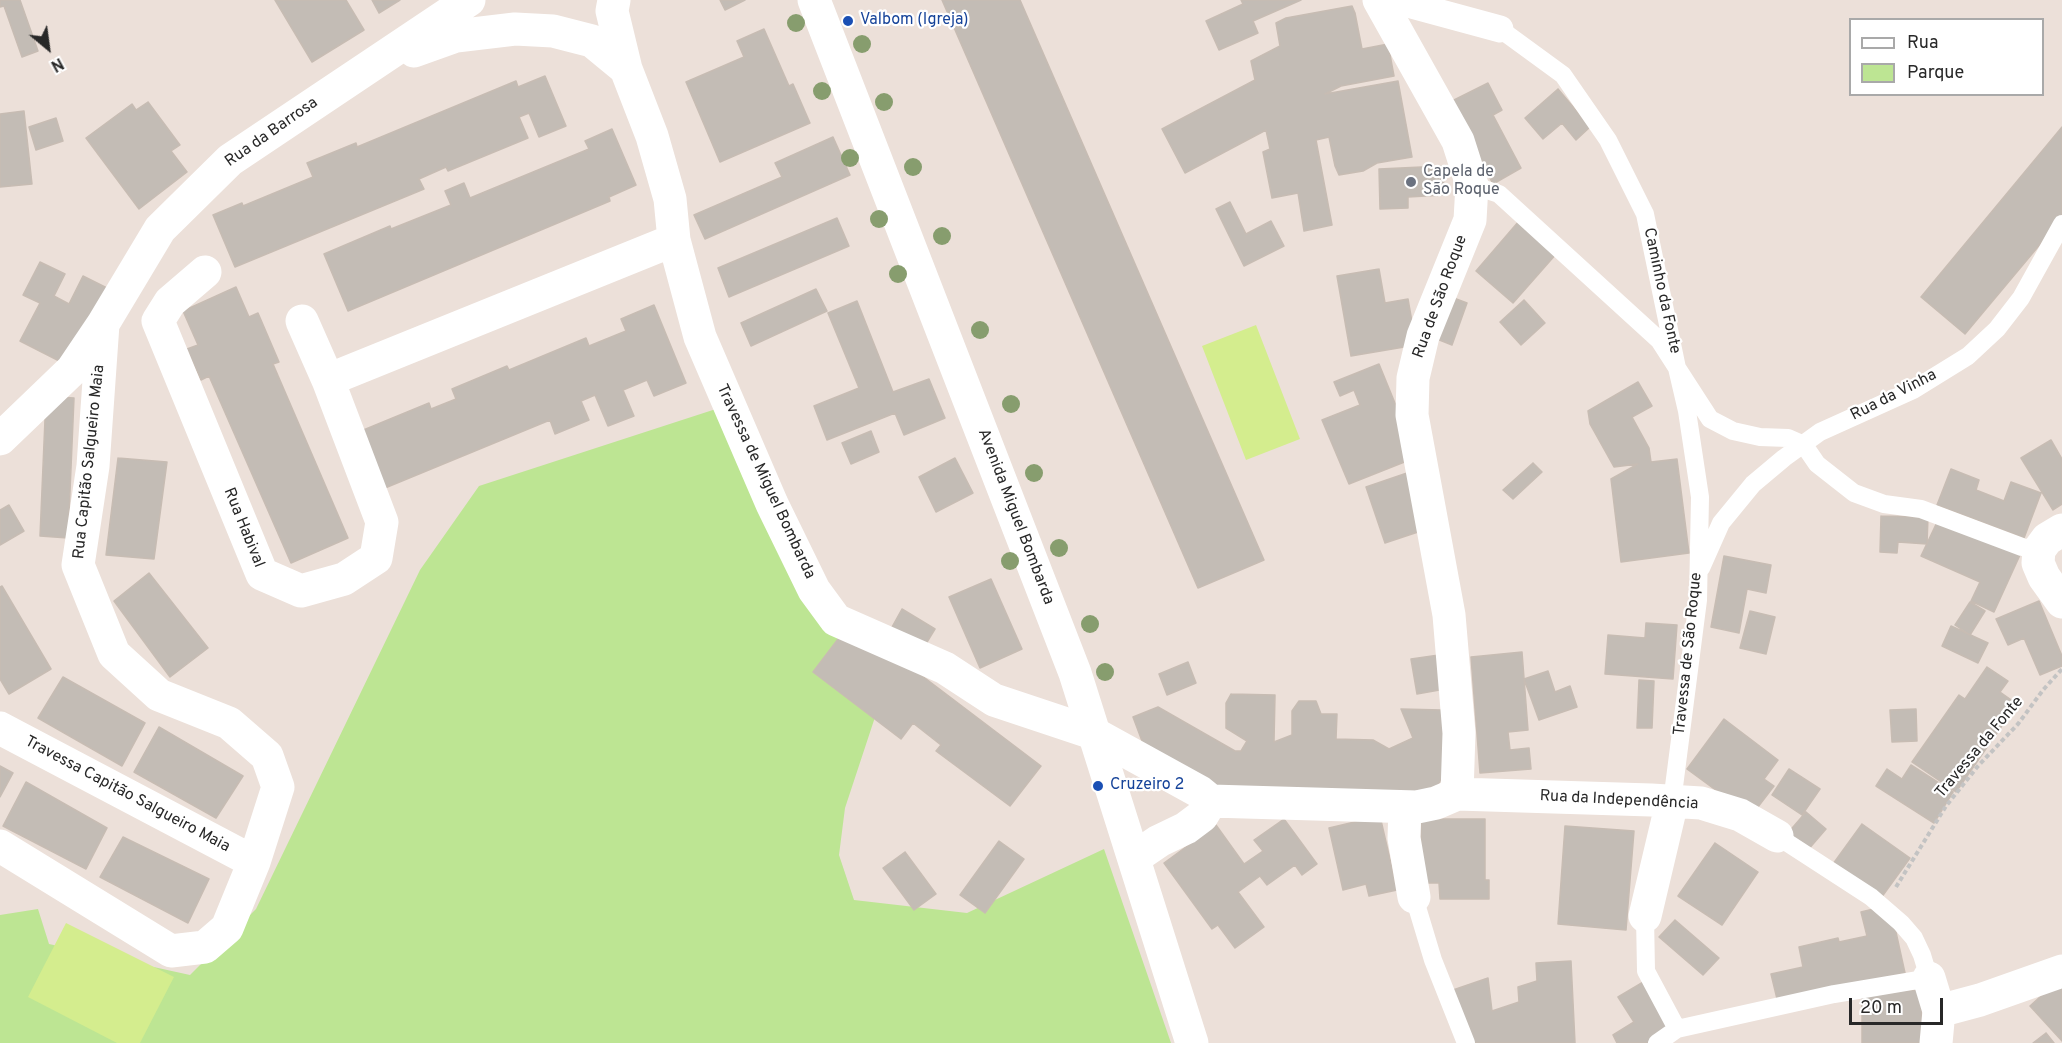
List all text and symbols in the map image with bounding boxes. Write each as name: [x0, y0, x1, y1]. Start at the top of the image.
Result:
place label: Valbom (Igreja): [860, 11, 968, 31]
marker: Valbom (Igreja): [841, 14, 855, 28]
north arrow: [18, 18, 78, 78]
legend: [1849, 18, 2044, 96]
text: Rua: [1907, 32, 1938, 55]
text: N: [47, 52, 67, 75]
text: Parque: [1907, 62, 1964, 85]
street label: Rua da Barrosa: [222, 94, 322, 172]
place label: Capela de São Roque: [1423, 163, 1500, 201]
marker: Capela de São Roque: [1404, 175, 1418, 189]
street label: Caminho da Fonte: [1638, 226, 1684, 356]
street label: Rua de São Roque: [1410, 233, 1472, 361]
street label: Rua Capitão Salgueiro Maia: [70, 364, 110, 560]
street label: Rua da Vinha: [1848, 366, 1940, 426]
street label: Travessa de Miguel Bombarda: [711, 382, 819, 582]
street label: Avenida Miguel Bombarda: [973, 426, 1057, 608]
street label: Rua Habival: [218, 485, 268, 571]
street label: Travessa de São Roque: [1671, 572, 1707, 736]
street label: Travessa da Fonte: [1932, 693, 2028, 803]
street label: Travessa Capitão Salgueiro Maia: [21, 733, 233, 857]
place label: Cruzeiro 2: [1110, 776, 1184, 796]
marker: Cruzeiro 2: [1091, 779, 1105, 793]
street label: Rua da Independência: [1539, 787, 1699, 815]
scale bar: [1852, 986, 1946, 1024]
text: 20 m: [1860, 997, 1902, 1020]

